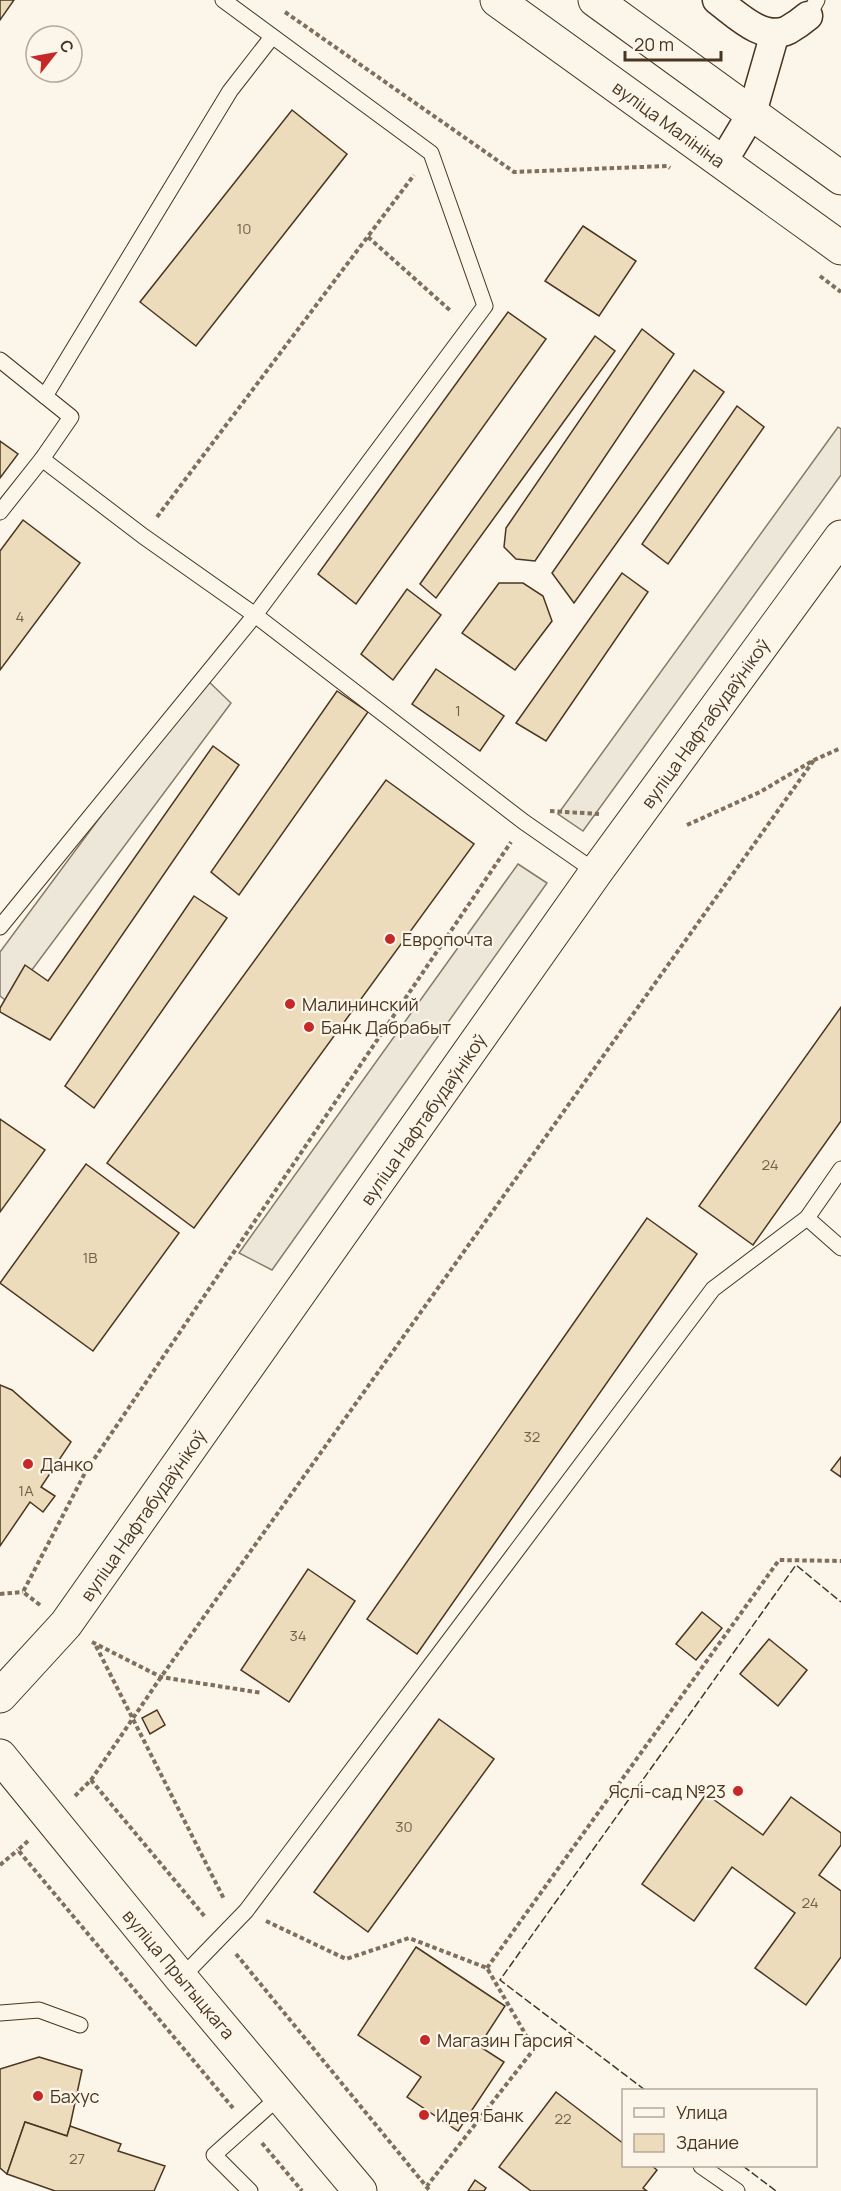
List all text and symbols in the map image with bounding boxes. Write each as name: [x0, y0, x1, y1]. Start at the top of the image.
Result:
north arrow: [24, 24, 84, 84]
scale bar: [625, 24, 721, 62]
text: 20 m: [634, 32, 674, 56]
text: С: [54, 36, 79, 57]
street label: вуліца Малініна: [608, 75, 730, 173]
house number: 10: [237, 218, 252, 239]
house number: 4: [16, 606, 25, 627]
street label: вуліца Нафтабудаўнікоў: [635, 633, 775, 813]
house number: 1: [455, 700, 461, 721]
place label: Европочта: [402, 927, 493, 951]
marker: Европочта: [383, 932, 397, 946]
place label: Малининский: [302, 992, 419, 1016]
marker: Малининский: [283, 997, 297, 1011]
place label: Банк Дабрабыт: [321, 1015, 451, 1039]
marker: Банк Дабрабыт: [302, 1020, 316, 1034]
street label: вуліца Нафтабудаўнікоў: [355, 1028, 492, 1210]
house number: 24: [761, 1154, 779, 1175]
house number: 1В: [82, 1247, 98, 1268]
street label: вуліца Нафтабудаўнікоў: [75, 1424, 212, 1606]
house number: 32: [524, 1426, 540, 1447]
place label: Данко: [40, 1452, 93, 1476]
marker: Данко: [21, 1457, 35, 1471]
house number: 1А: [18, 1480, 34, 1501]
house number: 34: [289, 1625, 307, 1646]
place label: Яслі-сад №23: [608, 1779, 726, 1803]
marker: Яслі-сад №23: [731, 1784, 745, 1798]
house number: 30: [395, 1816, 413, 1837]
house number: 24: [801, 1892, 819, 1913]
street label: вуліца Прытыцкага: [118, 1904, 240, 2044]
place label: Магазин Гарсия: [437, 2028, 573, 2052]
marker: Магазин Гарсия: [418, 2033, 432, 2047]
place label: Бахус: [50, 2084, 99, 2108]
marker: Бахус: [31, 2089, 45, 2103]
legend: [622, 2089, 817, 2167]
text: Улица: [676, 2100, 728, 2124]
place label: Идея Банк: [436, 2103, 524, 2127]
marker: Идея Банк: [417, 2108, 431, 2122]
house number: 22: [554, 2108, 572, 2129]
text: Здание: [676, 2130, 739, 2154]
house number: 27: [69, 2148, 85, 2169]

